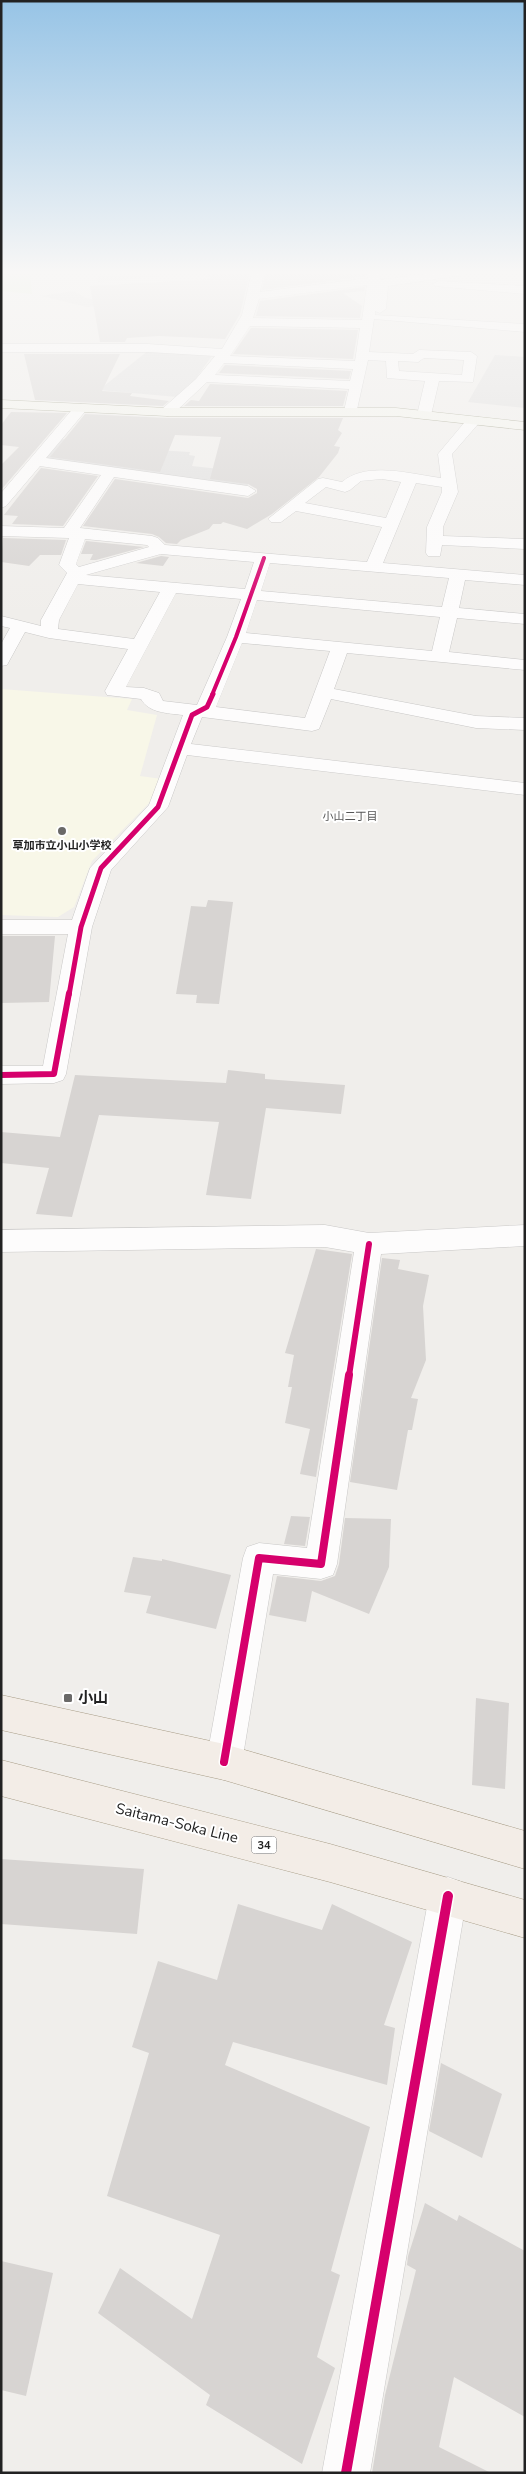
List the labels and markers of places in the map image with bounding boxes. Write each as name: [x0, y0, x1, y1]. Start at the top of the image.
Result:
marker: 草加市立小山小学校: [56, 825, 68, 837]
place label: 草加市立小山小学校: [13, 838, 112, 853]
place label: 小山: [78, 1688, 108, 1708]
marker: 小山: [62, 1692, 74, 1704]

